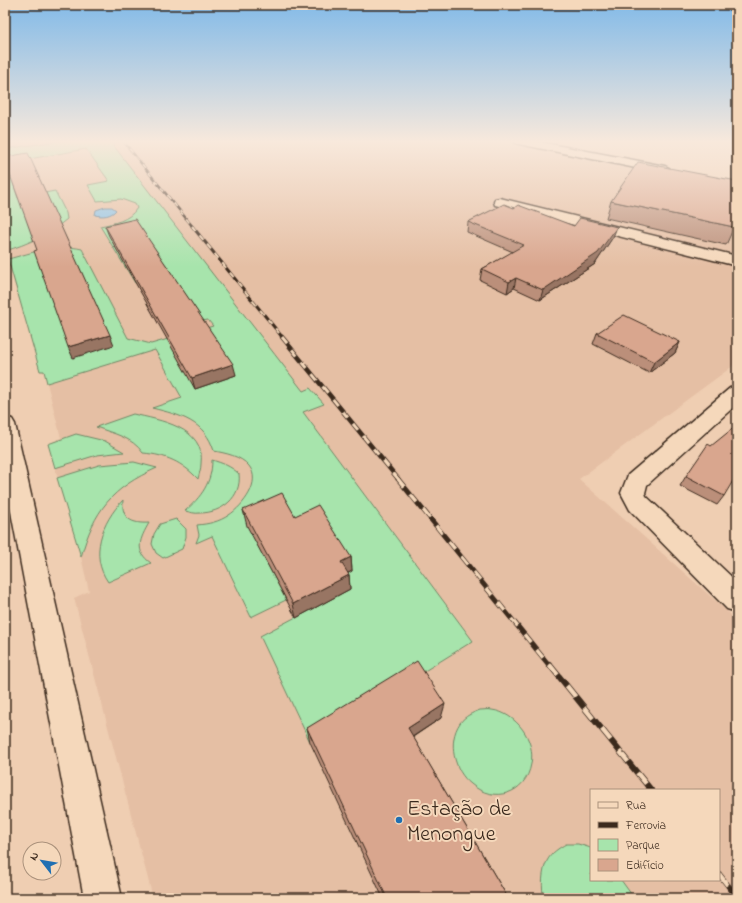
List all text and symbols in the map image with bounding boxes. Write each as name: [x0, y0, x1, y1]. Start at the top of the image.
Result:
legend: [590, 789, 720, 881]
place label: Estação de Menongue: [407, 794, 511, 852]
text: Rua: [626, 797, 646, 815]
marker: Estação de Menongue: [394, 815, 404, 825]
text: Ferrovia: [625, 817, 666, 835]
text: Parque: [626, 837, 660, 855]
north arrow: [22, 841, 62, 881]
text: N: [26, 849, 43, 864]
text: Edifício: [626, 857, 664, 875]

